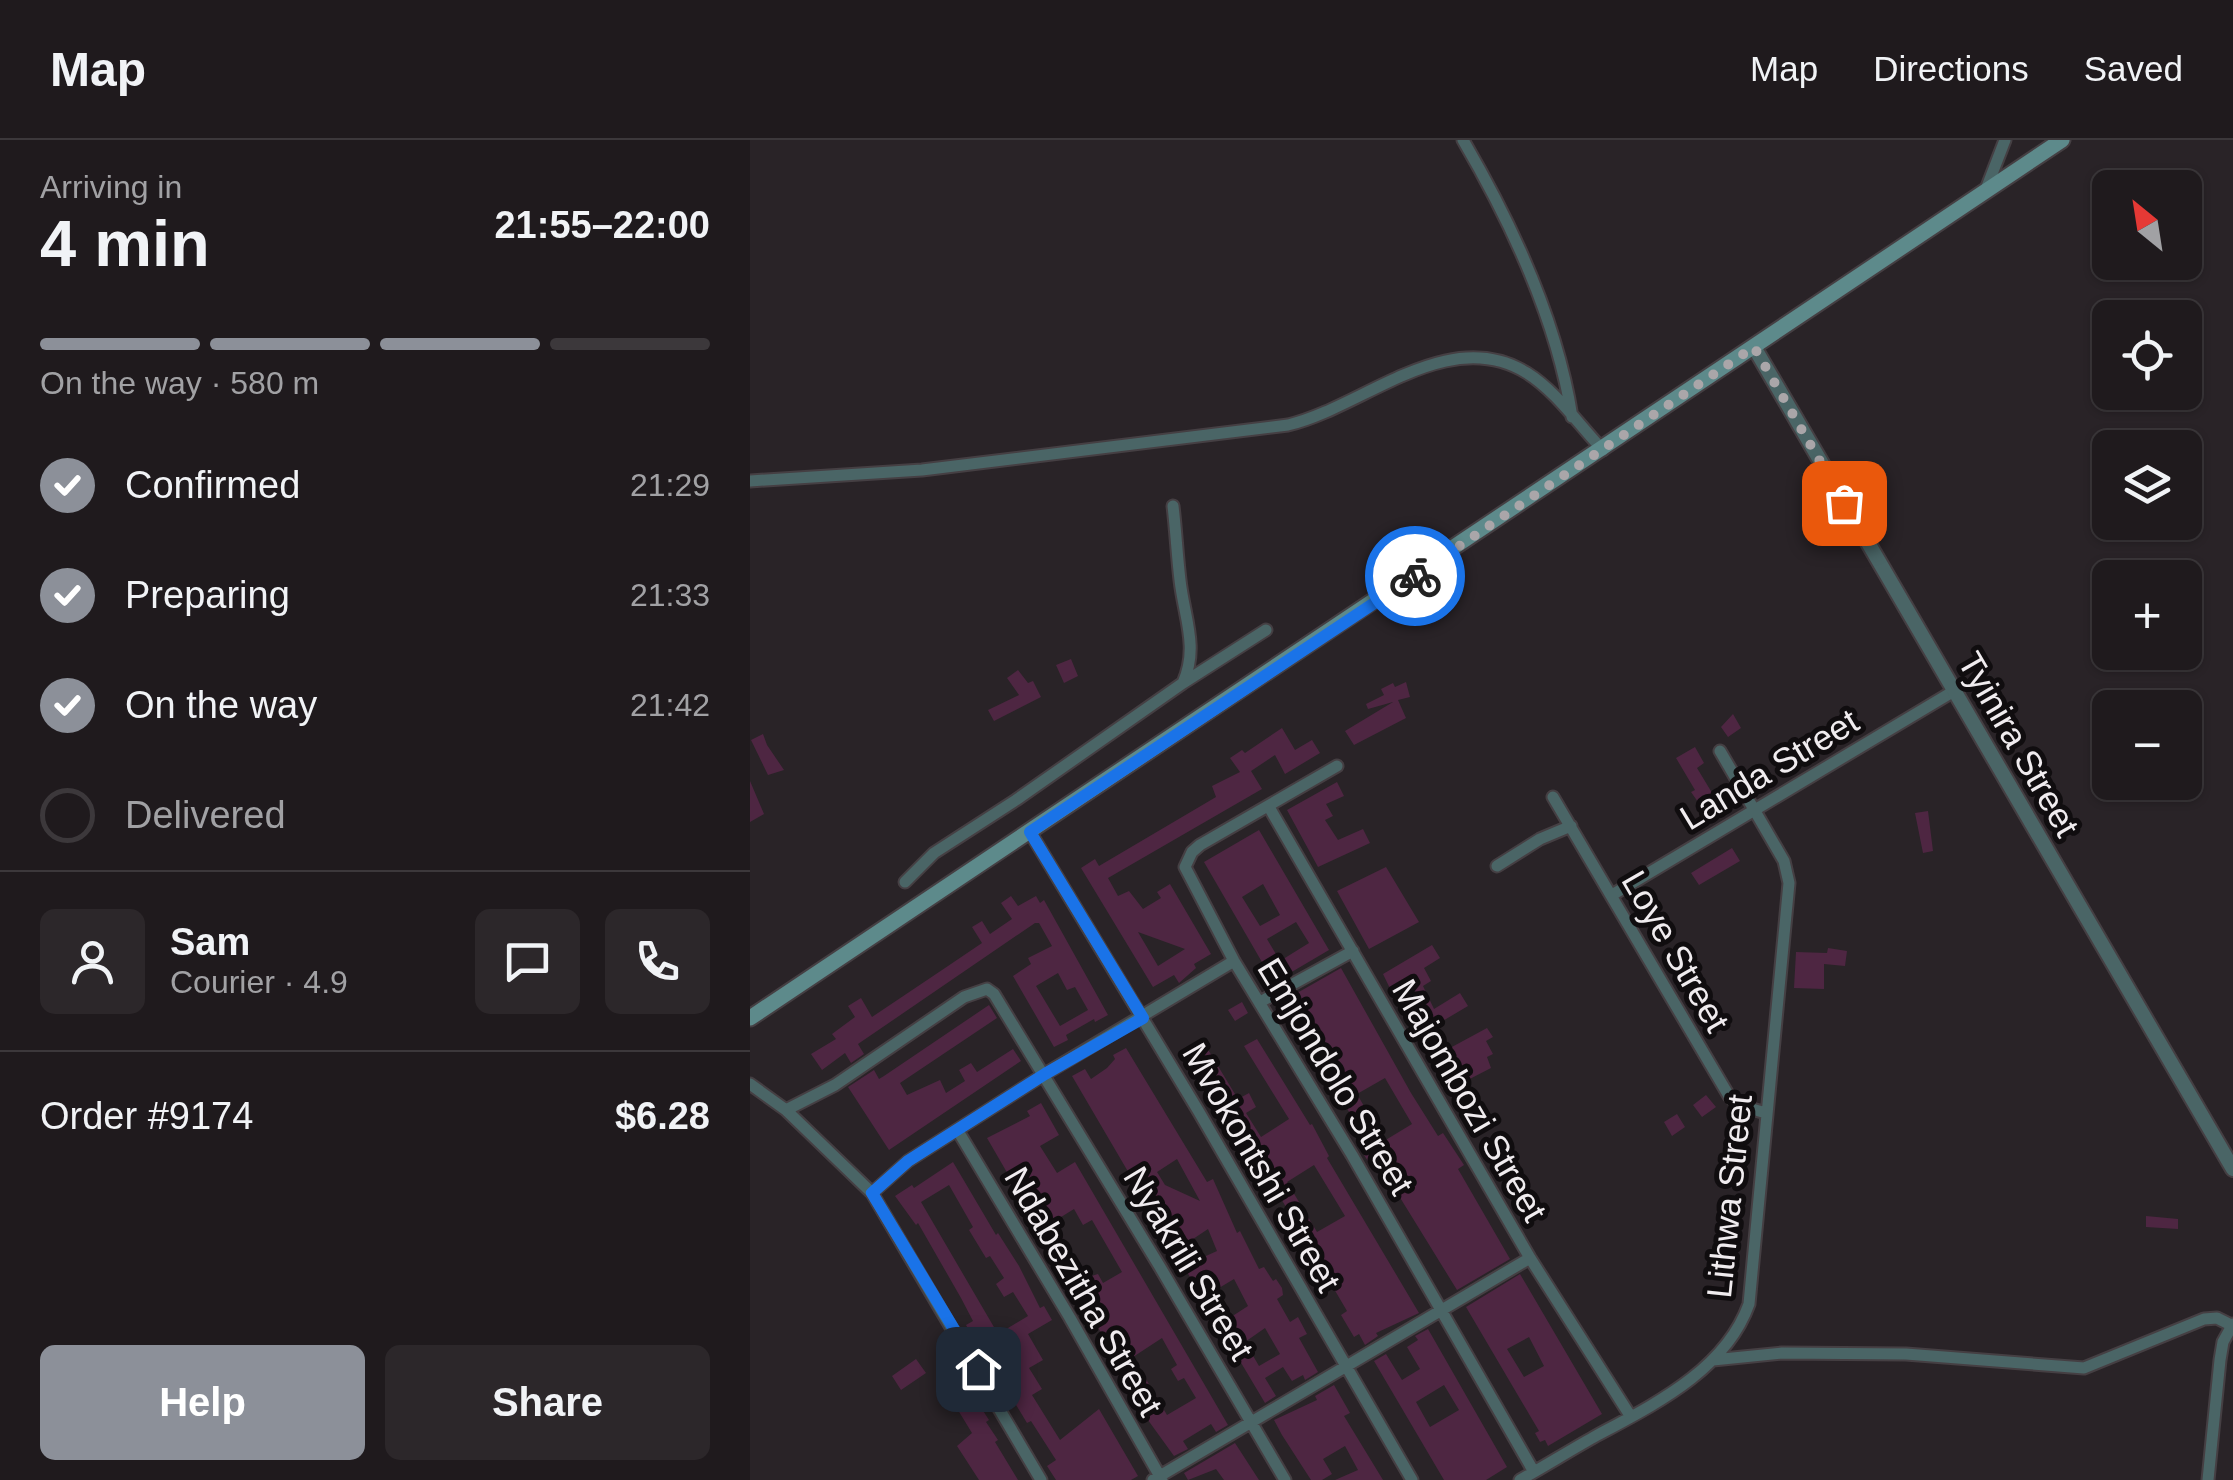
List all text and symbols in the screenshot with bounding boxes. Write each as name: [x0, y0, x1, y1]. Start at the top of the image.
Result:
text: Map: [50, 43, 146, 96]
text: Map: [1750, 49, 1818, 88]
text: Directions: [1873, 49, 2029, 88]
text: Saved: [2084, 49, 2183, 88]
text: Arriving in: [40, 169, 182, 205]
north arrow: [2092, 170, 2202, 280]
map controls: [2092, 170, 2202, 800]
text: 21:55–22:00: [494, 204, 710, 246]
text: 4 min: [40, 207, 210, 280]
button: locate: [2092, 300, 2202, 410]
text: On the way · 580 m: [40, 365, 319, 401]
button: layers: [2092, 430, 2202, 540]
icon: check: [40, 458, 95, 513]
pin: [1802, 461, 1887, 546]
text: Confirmed: [125, 464, 300, 506]
text: 21:29: [630, 467, 710, 503]
icon: bag: [1817, 476, 1872, 531]
courier: [1365, 526, 1465, 626]
icon: bike: [1388, 549, 1443, 604]
button: +: [2092, 560, 2202, 670]
icon: check: [40, 568, 95, 623]
text: Preparing: [125, 574, 290, 616]
text: 21:33: [630, 577, 710, 613]
street label: Tyinira Street: [1951, 645, 2088, 843]
icon: check: [40, 678, 95, 733]
text: On the way: [125, 684, 317, 726]
text: 21:42: [630, 687, 710, 723]
button: −: [2092, 690, 2202, 800]
street label: Landa Street: [1673, 701, 1865, 837]
text: Delivered: [125, 794, 286, 836]
street label: Loye Street: [1614, 864, 1738, 1038]
button: person: [40, 909, 145, 1014]
button: chat: [475, 909, 580, 1014]
button: phone: [605, 909, 710, 1014]
text: Sam: [170, 921, 250, 963]
street label: Emjondolo Street: [1250, 951, 1422, 1201]
text: Courier · 4.9: [170, 964, 348, 1000]
street label: Majombozi Street: [1385, 972, 1555, 1228]
street label: Mvokontshi Street: [1175, 1036, 1349, 1298]
street label: Lithwa Street: [1699, 1092, 1759, 1300]
text: Order #9174: [40, 1095, 253, 1137]
text: $6.28: [615, 1095, 710, 1137]
street label: Ndabezitha Street: [997, 1160, 1171, 1422]
street label: Nyakrili Street: [1116, 1160, 1262, 1367]
pin: [936, 1327, 1021, 1412]
icon: home: [951, 1342, 1006, 1397]
button: Help: [40, 1345, 365, 1460]
button: Share: [385, 1345, 710, 1460]

